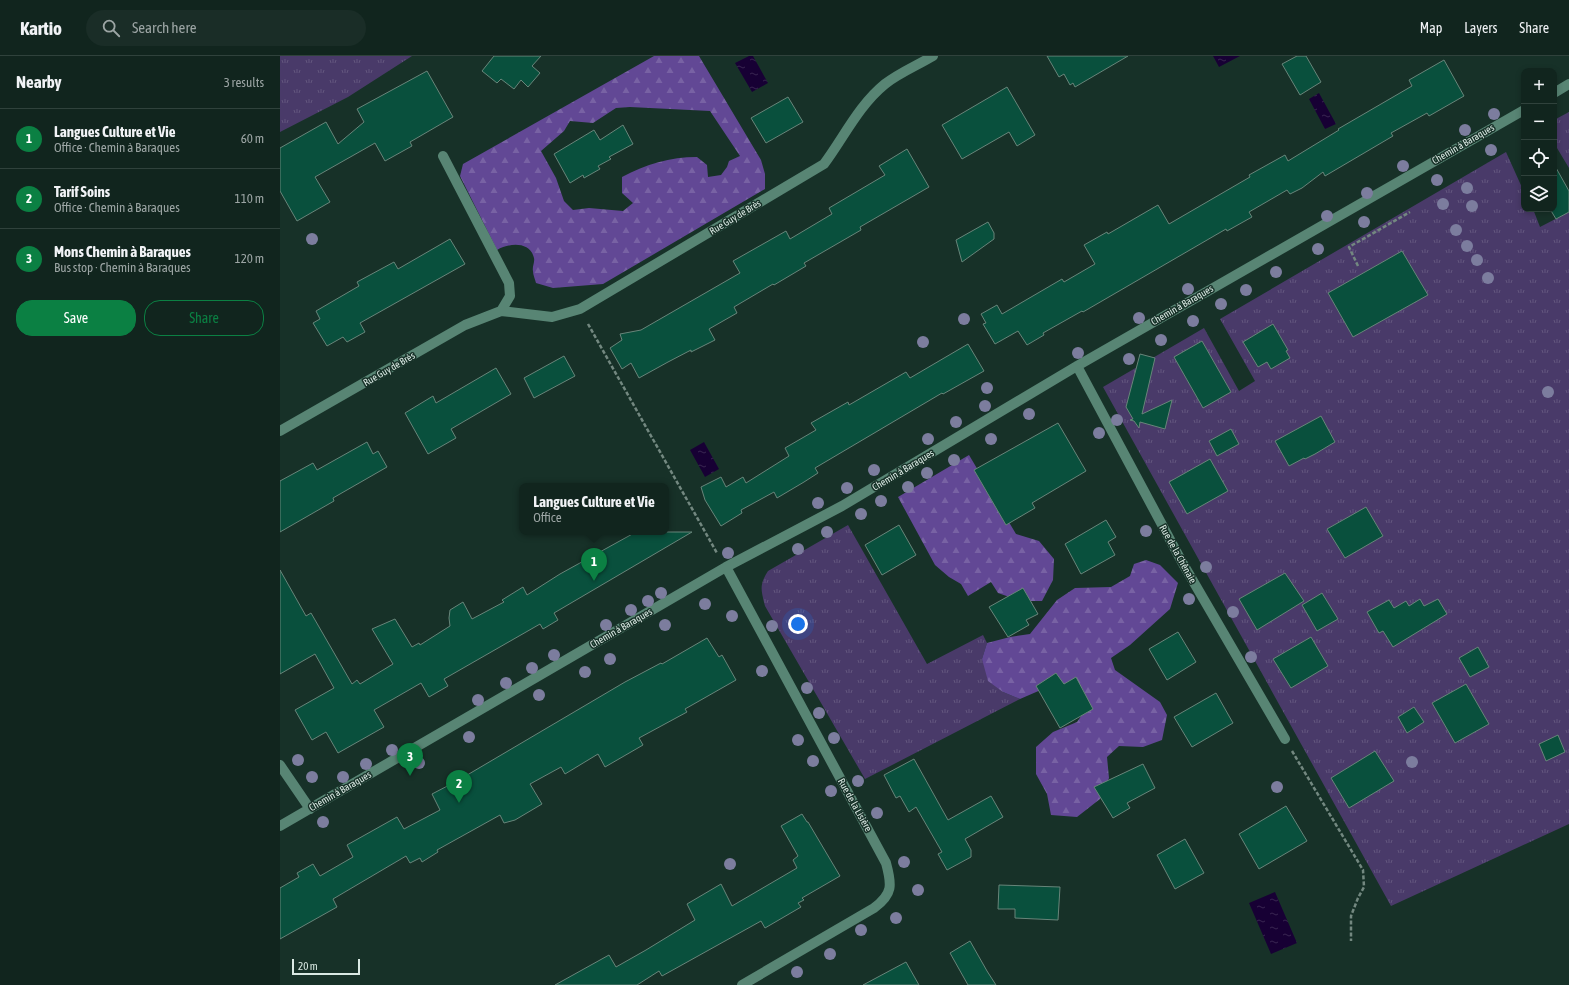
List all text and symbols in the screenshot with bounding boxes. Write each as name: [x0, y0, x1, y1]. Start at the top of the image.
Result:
search box: [86, 10, 366, 46]
text: Kartio: [20, 17, 62, 39]
icon: search: [100, 17, 122, 39]
text: Search here: [132, 19, 197, 36]
text: Map: [1420, 20, 1442, 36]
text: Layers: [1464, 20, 1497, 36]
text: Share: [1519, 20, 1549, 36]
map controls: [1521, 68, 1557, 212]
button: +: [1521, 68, 1557, 104]
text: Nearby: [16, 72, 62, 92]
text: 3 results: [224, 75, 264, 90]
button: −: [1521, 104, 1557, 140]
street label: Chemin à Baraques: [1430, 121, 1496, 166]
text: Langues Culture et Vie: [54, 123, 176, 140]
text: 1: [26, 131, 32, 146]
text: 60 m: [241, 131, 264, 146]
text: Office · Chemin à Baraques: [54, 140, 180, 155]
button: locate: [1521, 140, 1557, 176]
button: layers: [1521, 176, 1557, 212]
text: Tarif Soins: [54, 183, 110, 200]
text: 2: [26, 191, 32, 206]
text: 110 m: [235, 191, 264, 206]
street label: Rue Guy de Brès: [707, 197, 763, 237]
text: Office · Chemin à Baraques: [54, 200, 180, 215]
text: Mons Chemin à Baraques: [54, 243, 191, 260]
text: 3: [26, 251, 32, 266]
text: 120 m: [235, 251, 264, 266]
text: Bus stop · Chemin à Baraques: [54, 260, 191, 275]
street label: Chemin à Baraques: [1149, 282, 1215, 327]
button: Save: [16, 300, 136, 336]
button: Share: [144, 300, 264, 336]
street label: Rue Guy de Brès: [361, 350, 417, 388]
street label: Chemin à Baraques: [870, 447, 936, 493]
popup: [519, 483, 669, 535]
text: Langues Culture et Vie: [533, 493, 655, 510]
text: Office: [533, 510, 562, 525]
street label: Rue de la Chênaie: [1157, 523, 1199, 586]
pin: 1: [581, 548, 607, 581]
street label: Chemin à Baraques: [588, 605, 654, 650]
your location: [788, 614, 808, 634]
pin: 3: [397, 743, 423, 776]
street label: Chemin à Baraques: [307, 768, 373, 813]
pin: 2: [446, 770, 472, 803]
street label: Rue de la Lisière: [836, 776, 874, 834]
scale bar: [292, 957, 360, 976]
text: 20 m: [298, 960, 318, 972]

